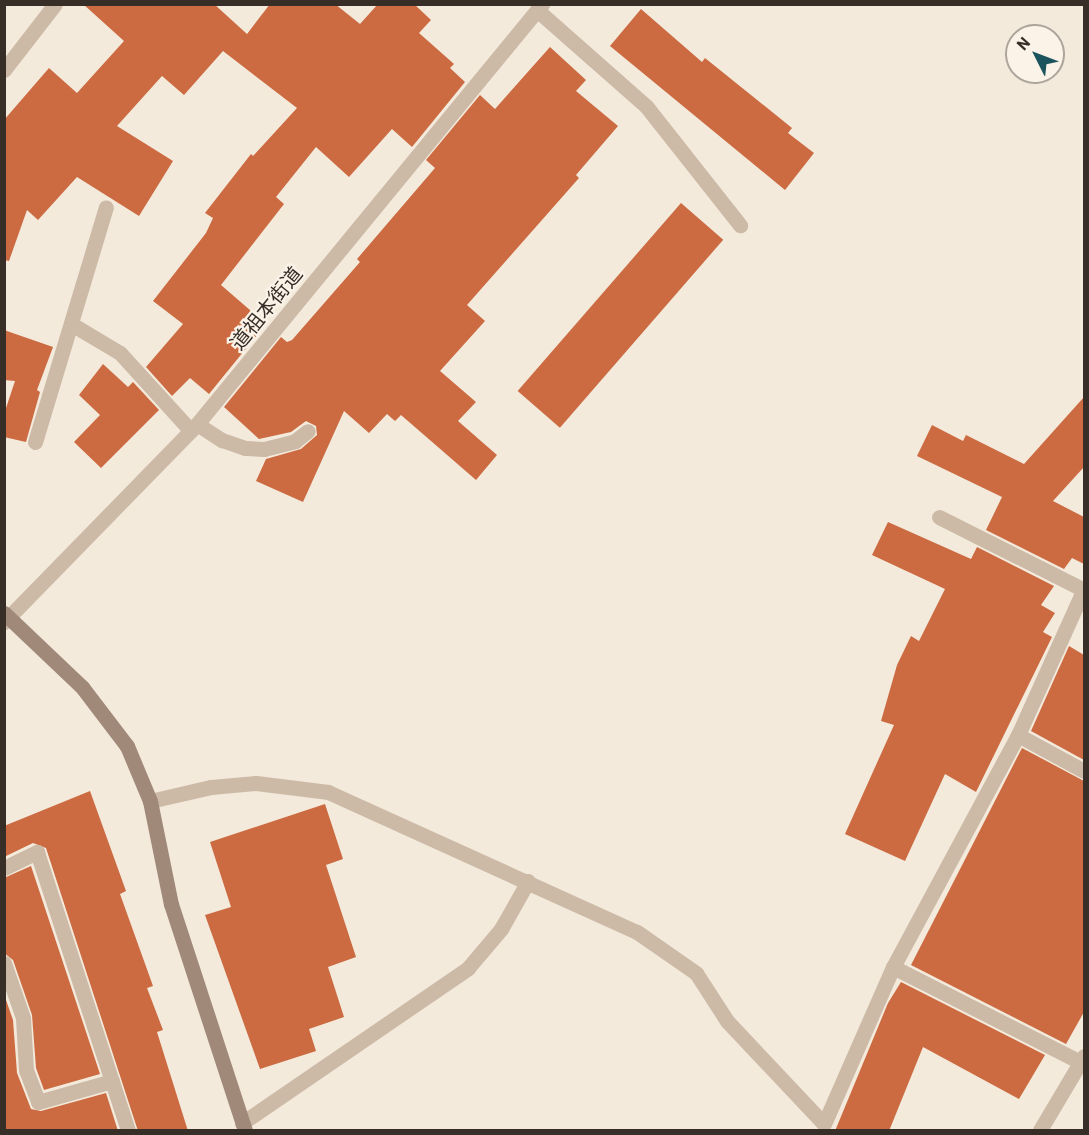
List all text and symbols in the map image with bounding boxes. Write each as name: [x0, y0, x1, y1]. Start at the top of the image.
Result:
north arrow: [1005, 24, 1065, 84]
text: N: [1012, 33, 1033, 53]
street label: 道祖本街道: [225, 262, 307, 354]

